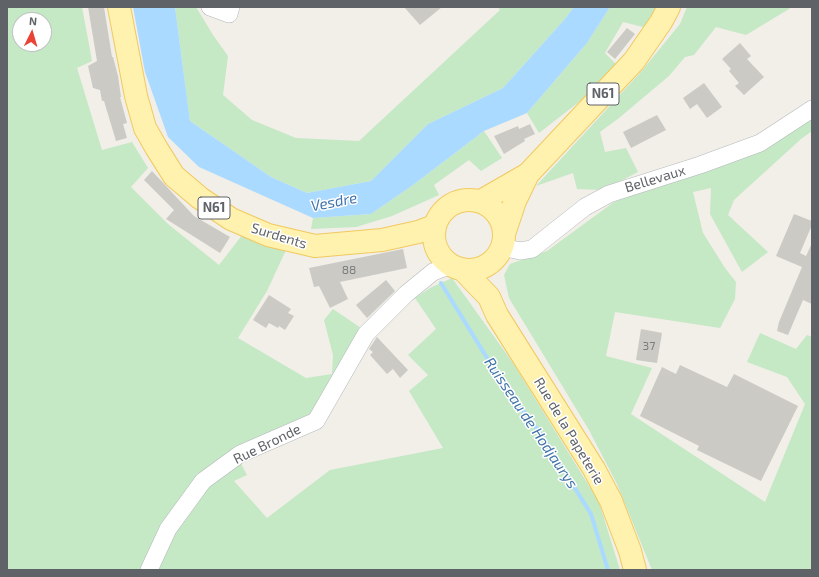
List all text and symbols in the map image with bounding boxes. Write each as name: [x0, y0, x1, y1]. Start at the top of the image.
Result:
north arrow: [12, 12, 52, 52]
text: N: [28, 14, 38, 27]
road number: N61: [587, 83, 619, 105]
street label: Bellevaux: [623, 162, 687, 196]
water label: Vesdre: [309, 189, 359, 215]
road number: N61: [198, 197, 230, 219]
street label: Surdents: [249, 220, 309, 252]
house number: 88: [342, 263, 356, 277]
house number: 37: [643, 339, 655, 353]
water label: Ruisseau de Hodjaurys: [480, 354, 582, 492]
street label: Rue de la Papeterie: [530, 374, 608, 488]
street label: Rue Bronde: [231, 420, 303, 468]

